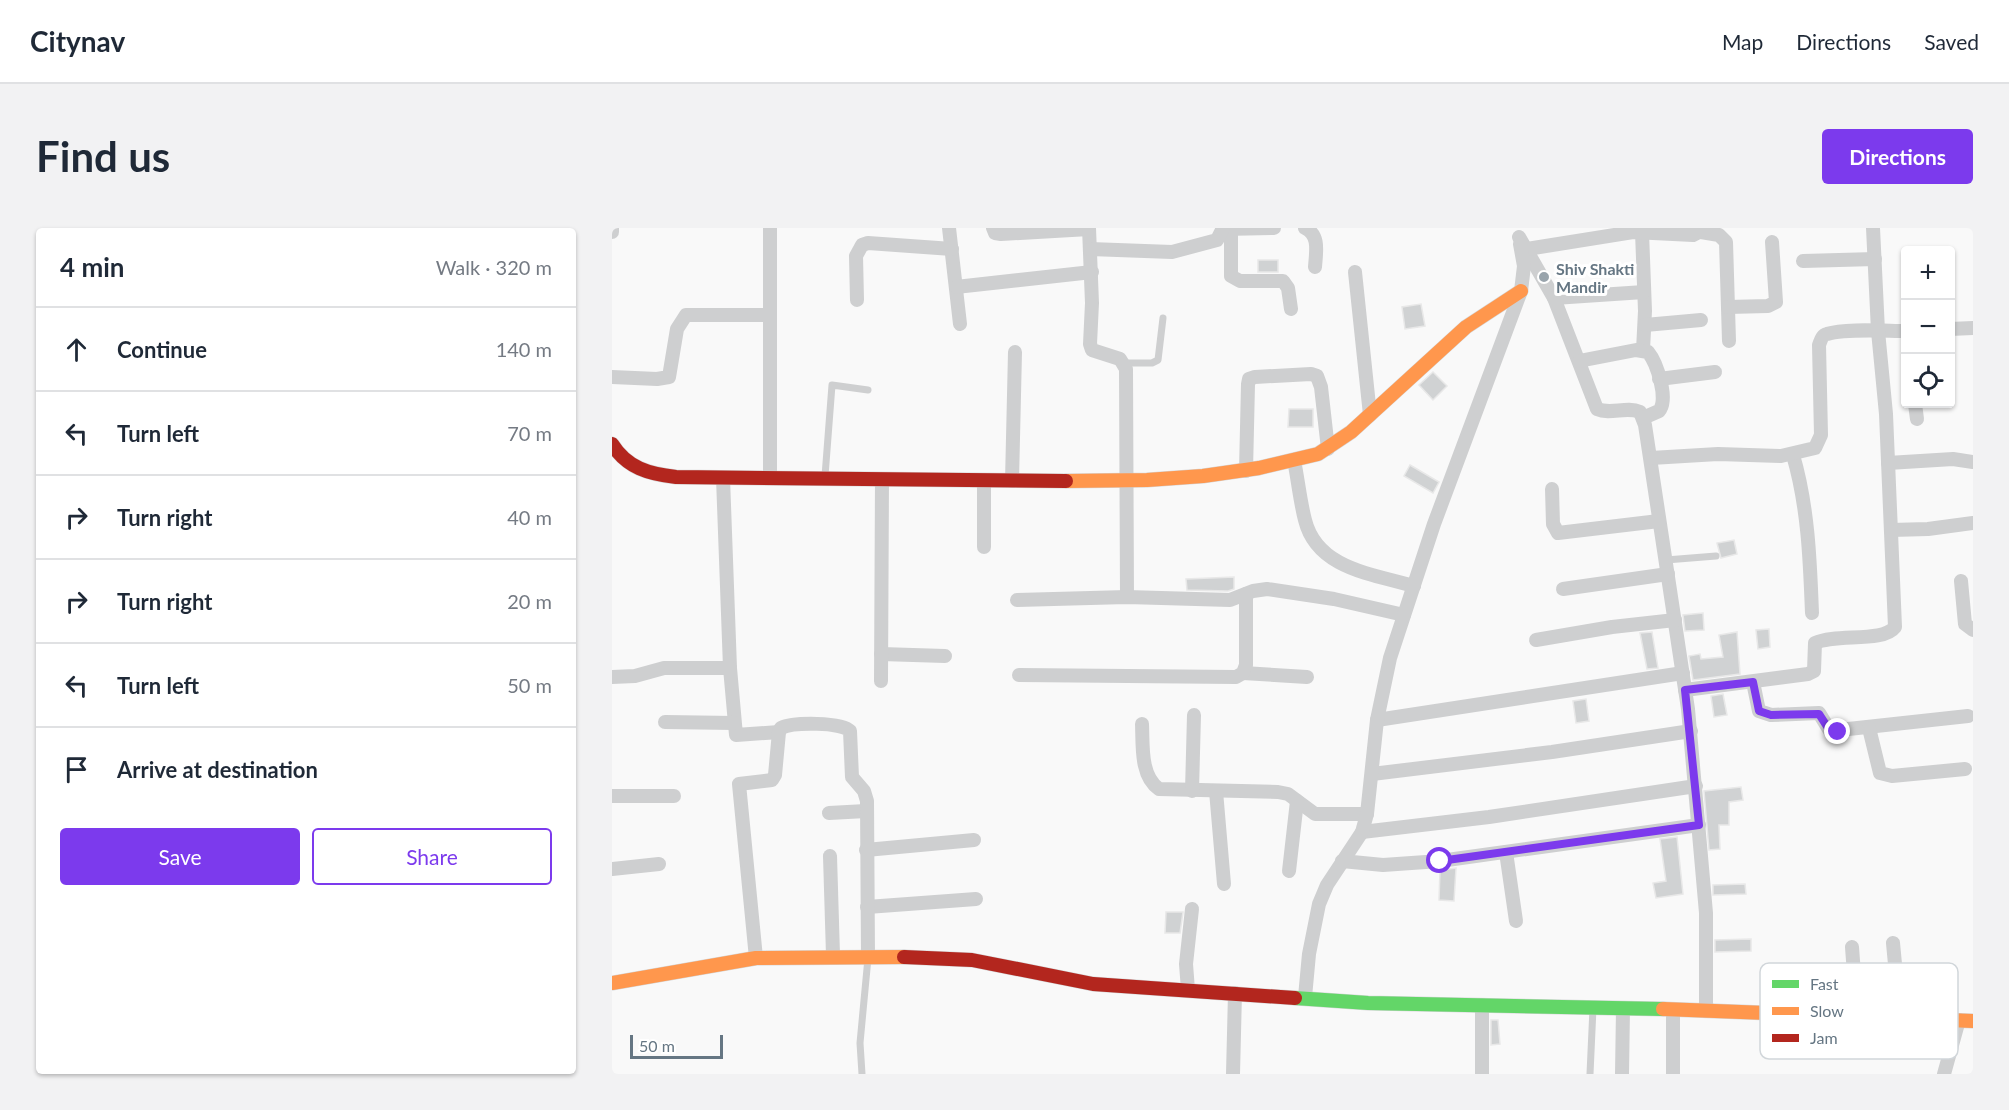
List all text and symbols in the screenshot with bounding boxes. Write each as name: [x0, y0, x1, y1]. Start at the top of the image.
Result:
text: Citynav: [30, 24, 125, 58]
text: Map: [1722, 29, 1763, 54]
text: Directions: [1796, 29, 1891, 54]
text: Saved: [1924, 29, 1979, 54]
button: Directions: [1822, 129, 1973, 184]
text: Find us: [36, 131, 170, 181]
map controls: [1901, 246, 1955, 408]
button: +: [1901, 246, 1955, 300]
text: 4 min: [60, 251, 124, 283]
text: Walk · 320 m: [436, 255, 552, 279]
place label: Shiv Shakti Mandir: [1556, 259, 1634, 296]
marker: Shiv Shakti Mandir: [1537, 270, 1551, 284]
button: −: [1901, 300, 1955, 354]
icon: ahead: [60, 333, 93, 366]
text: Continue: [117, 336, 207, 363]
text: 140 m: [496, 337, 552, 361]
button: locate: [1901, 354, 1955, 408]
icon: left: [60, 417, 93, 450]
text: Turn left: [117, 420, 199, 447]
text: 70 m: [507, 421, 552, 445]
icon: right: [60, 501, 93, 534]
text: Turn right: [117, 504, 212, 531]
text: 40 m: [507, 505, 552, 529]
icon: right: [60, 585, 93, 618]
text: Turn right: [117, 588, 212, 615]
text: 20 m: [507, 589, 552, 613]
icon: left: [60, 669, 93, 702]
text: Turn left: [117, 672, 199, 699]
text: 50 m: [507, 673, 552, 697]
route end: [1824, 718, 1850, 744]
icon: arrive: [60, 753, 93, 786]
text: Arrive at destination: [117, 756, 318, 783]
button: Save: [60, 828, 300, 885]
button: Share: [312, 828, 552, 885]
route start: [1426, 847, 1452, 873]
legend: [1760, 963, 1958, 1059]
text: Fast: [1810, 974, 1839, 993]
text: Slow: [1810, 1001, 1844, 1020]
text: Jam: [1810, 1028, 1838, 1047]
scale bar: [630, 1032, 723, 1060]
text: 50 m: [639, 1036, 675, 1055]

